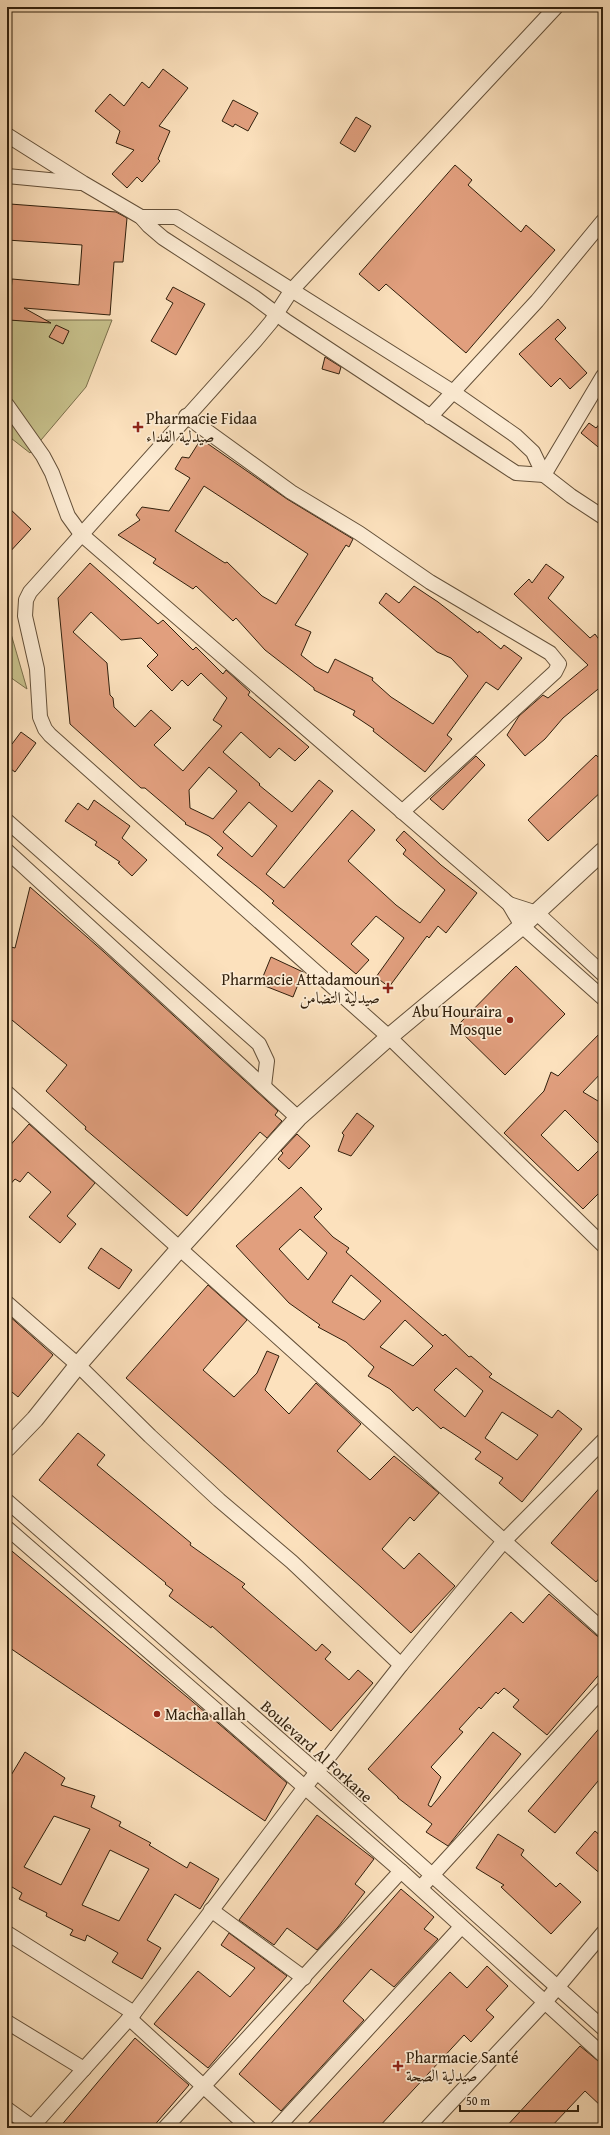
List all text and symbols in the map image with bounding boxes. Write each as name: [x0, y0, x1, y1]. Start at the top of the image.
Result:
place label: Pharmacie Fidaa صيدلية الفداء: [146, 406, 257, 448]
marker: Pharmacie Fidaa صيدلية الفداء: [133, 422, 143, 432]
place label: Pharmacie Attadamoun صيدلية التضامن: [221, 967, 380, 1009]
marker: Pharmacie Attadamoun صيدلية التضامن: [383, 983, 393, 993]
place label: Abu Houraira Mosque: [412, 999, 502, 1041]
marker: Abu Houraira Mosque: [505, 1015, 515, 1025]
street label: Boulevard Al Forkane: [256, 1694, 378, 1808]
place label: Macha allah: [165, 1702, 246, 1726]
marker: Macha allah: [152, 1709, 162, 1719]
place label: Pharmacie Santé صيدلية الصحة: [406, 2045, 519, 2087]
marker: Pharmacie Santé صيدلية الصحة: [393, 2061, 403, 2071]
scale bar: [460, 2087, 578, 2113]
text: 50 m: [466, 2092, 490, 2109]

